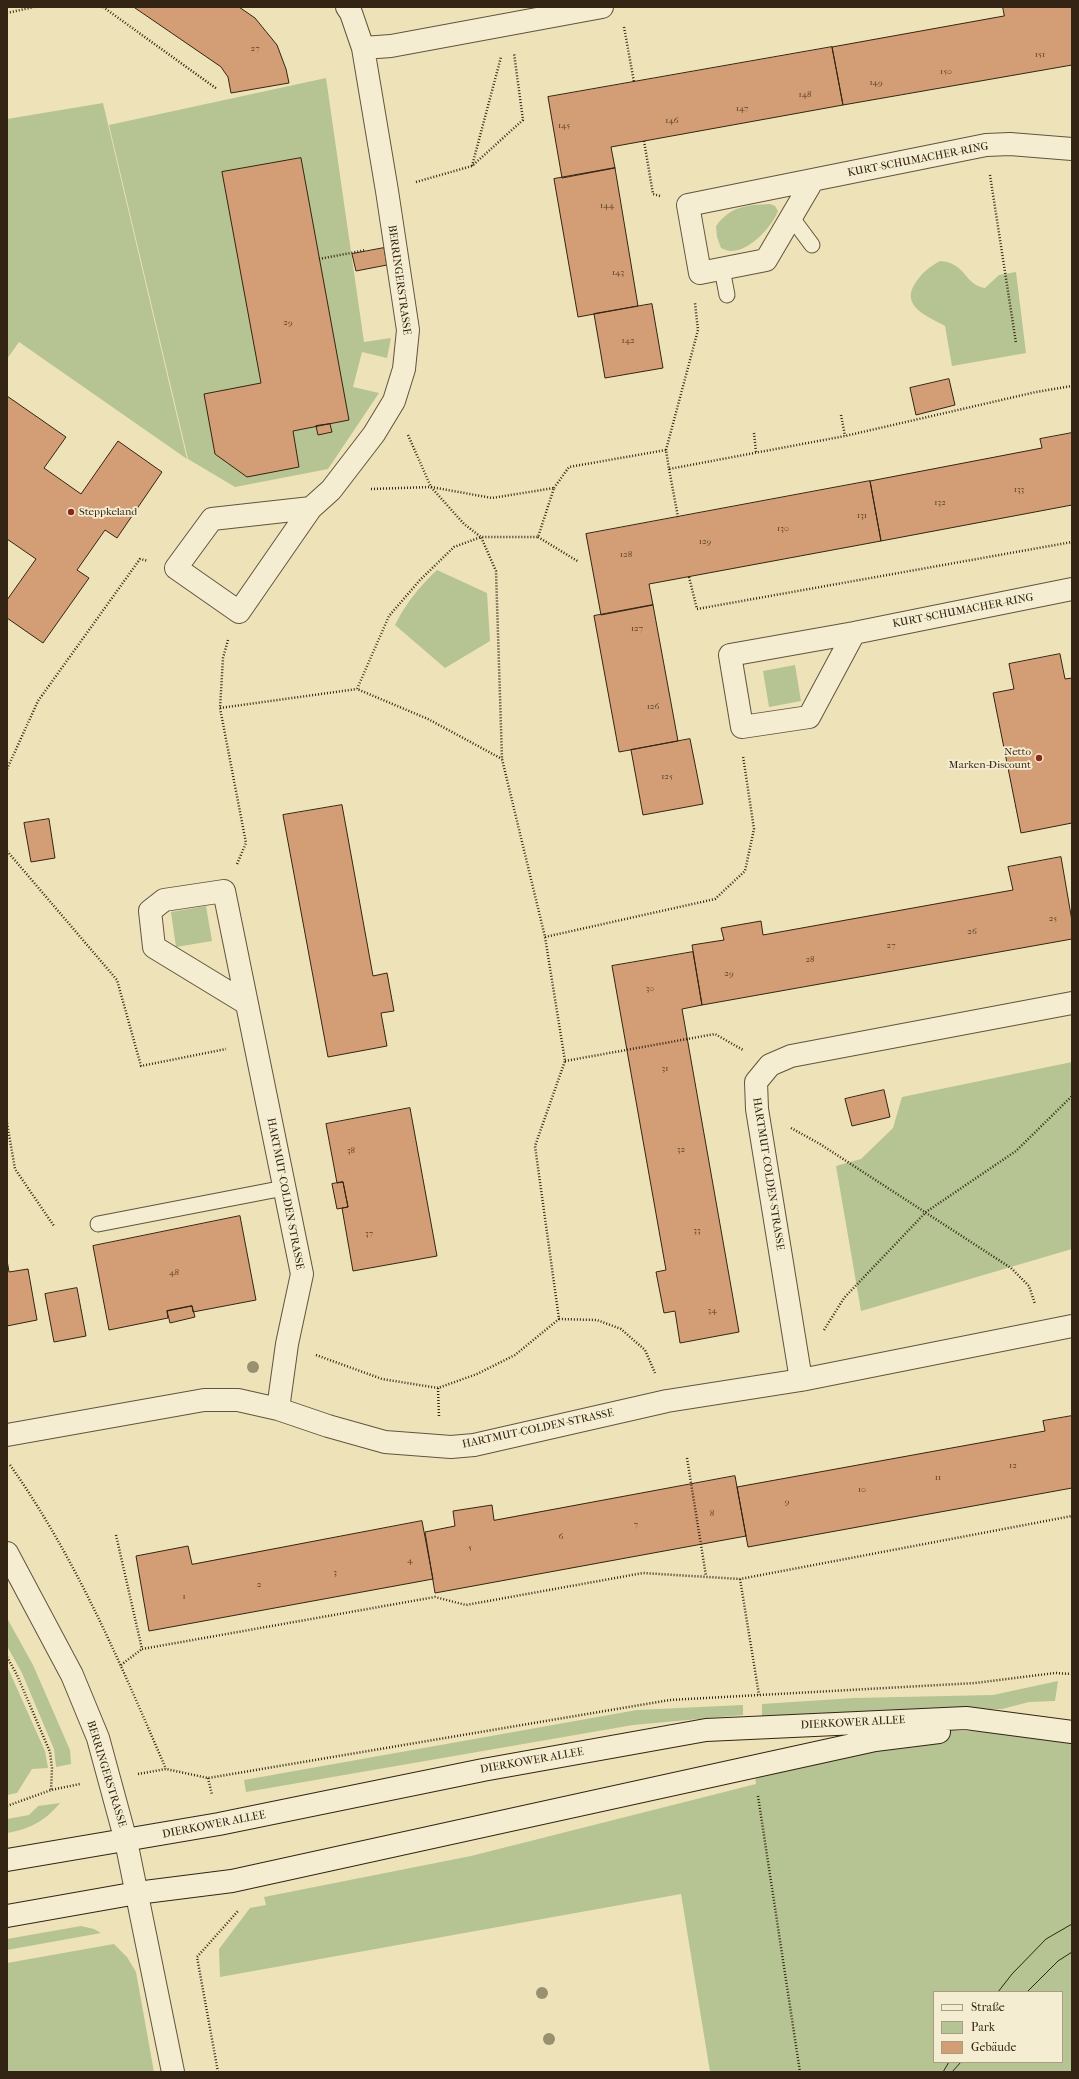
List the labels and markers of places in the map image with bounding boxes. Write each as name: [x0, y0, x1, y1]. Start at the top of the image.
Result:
place label: Steppkeland: [79, 505, 137, 519]
marker: Steppkeland: [66, 507, 76, 517]
place label: Netto Marken-Discount: [949, 745, 1031, 771]
marker: Netto Marken-Discount: [1034, 753, 1044, 763]

